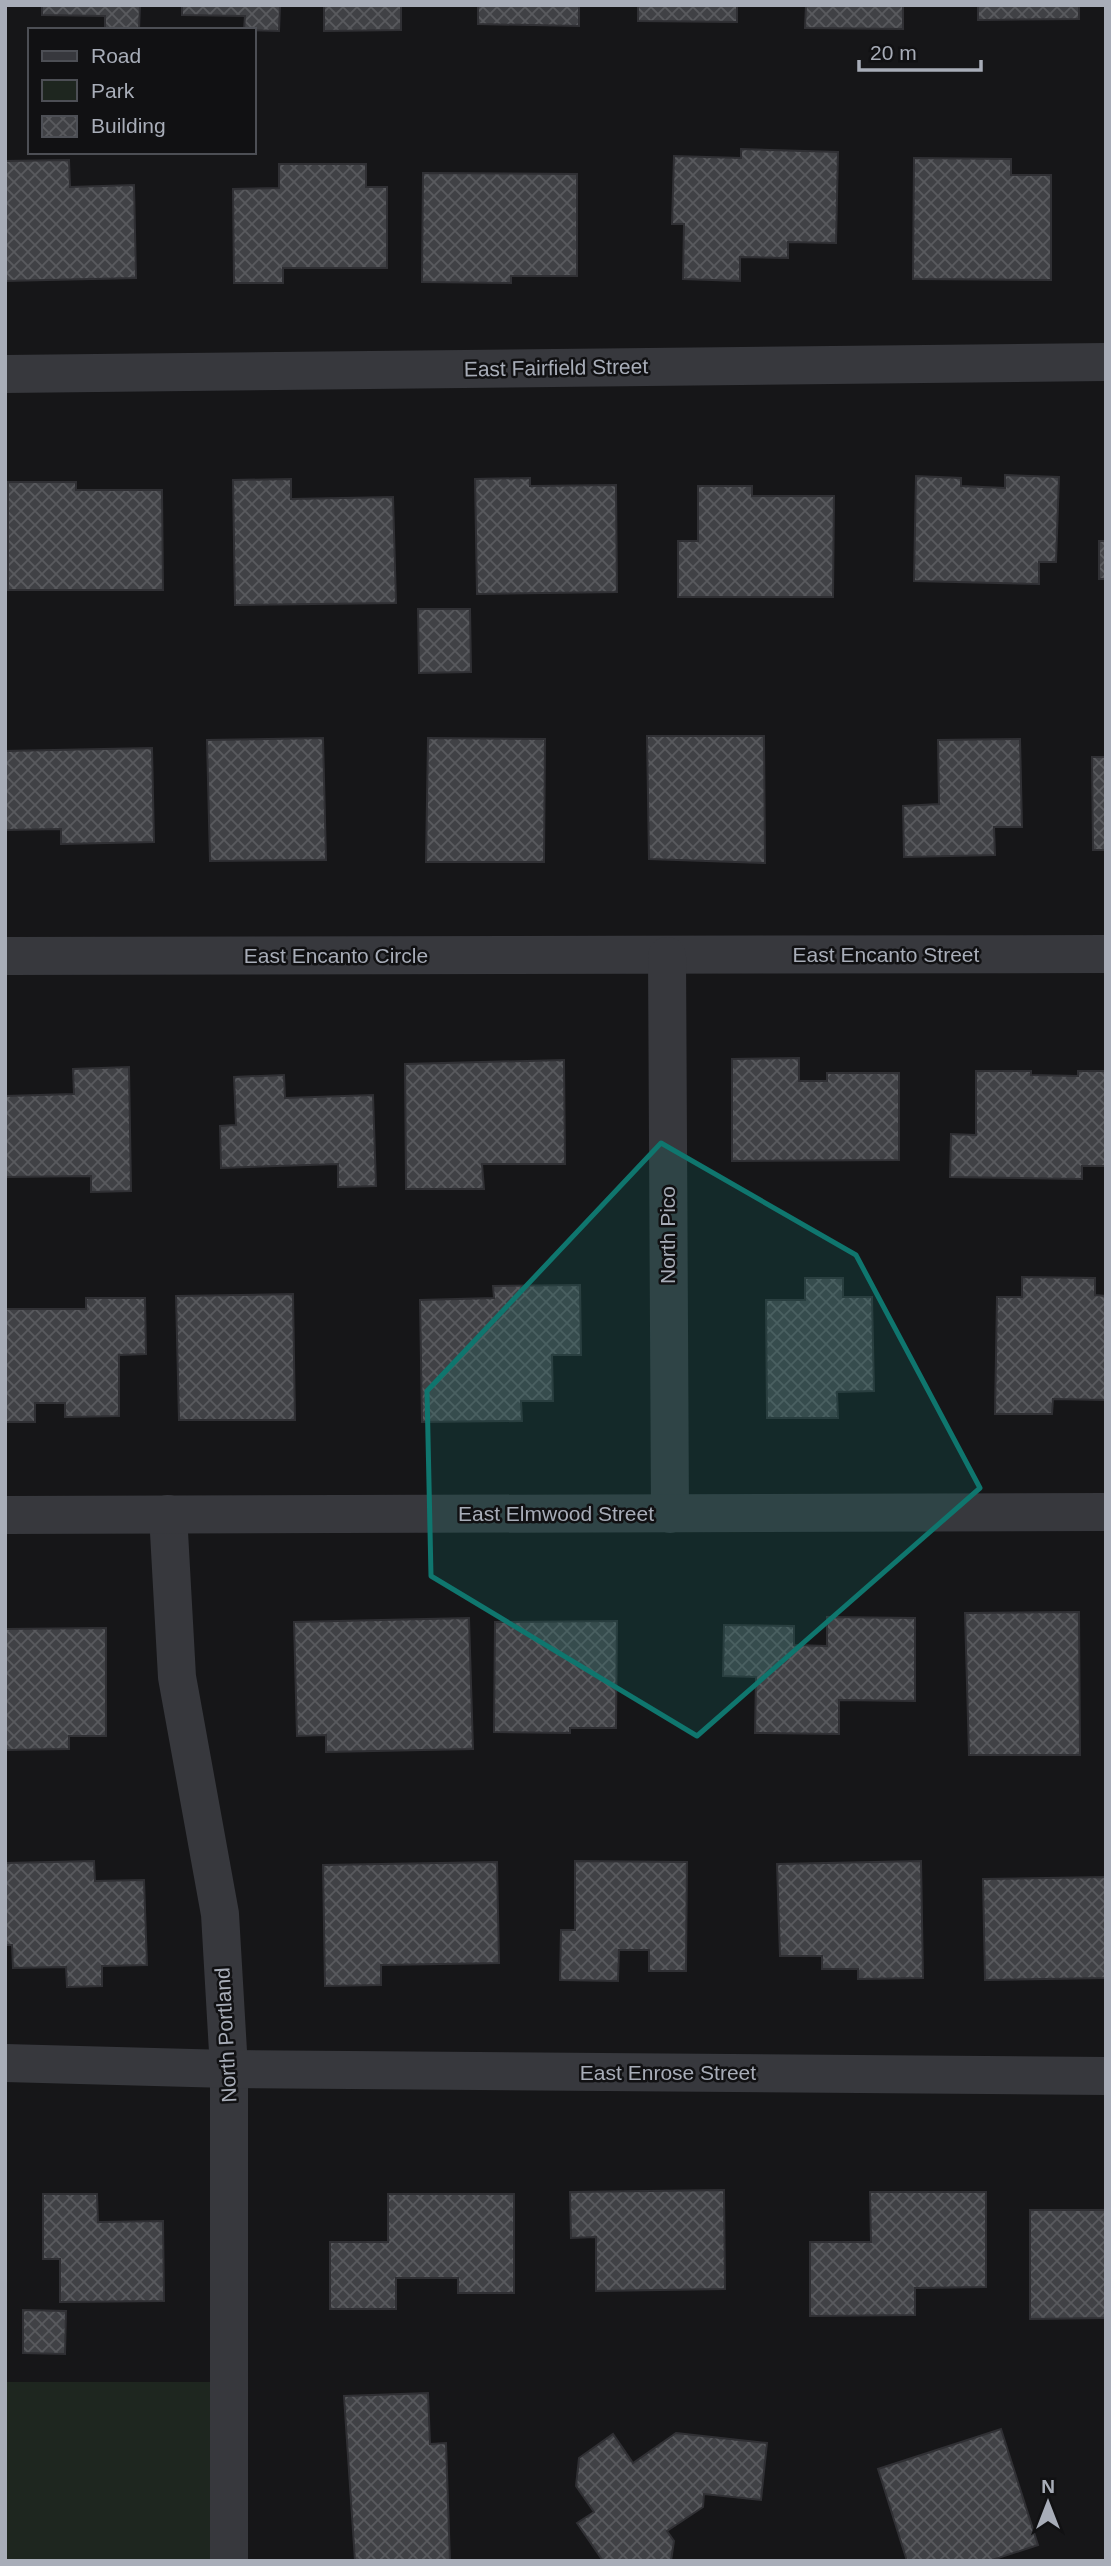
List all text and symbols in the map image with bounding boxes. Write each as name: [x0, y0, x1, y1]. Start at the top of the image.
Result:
legend: [28, 28, 256, 154]
scale bar: [859, 28, 982, 72]
text: 20 m: [870, 41, 917, 64]
text: Road: [91, 44, 141, 67]
text: Park: [91, 79, 135, 102]
text: Building: [91, 114, 166, 137]
street label: East Fairfield Street: [464, 354, 649, 381]
street label: East Encanto Street: [793, 943, 980, 966]
street label: East Encanto Circle: [244, 944, 428, 967]
street label: North Pico: [656, 1186, 679, 1284]
street label: East Elmwood Street: [458, 1502, 654, 1525]
street label: North Portland: [210, 1967, 241, 2103]
street label: East Enrose Street: [580, 2061, 756, 2084]
north arrow: [1013, 2468, 1083, 2538]
text: N: [1041, 2476, 1055, 2497]

